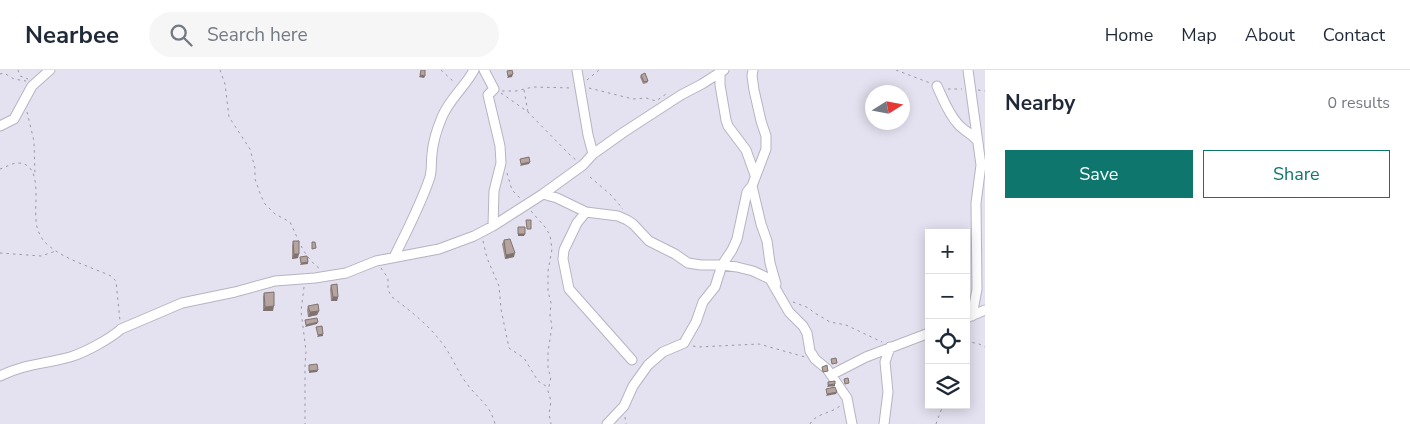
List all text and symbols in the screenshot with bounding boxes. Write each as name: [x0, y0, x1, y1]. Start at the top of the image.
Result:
search box: [149, 12, 499, 57]
text: Nearbee: [25, 19, 119, 51]
icon: search: [167, 21, 195, 49]
text: Search here: [207, 22, 308, 48]
text: Home: [1105, 23, 1153, 47]
text: Map: [1181, 23, 1217, 47]
text: About: [1245, 23, 1295, 47]
text: Contact: [1323, 23, 1385, 47]
north arrow: [865, 85, 910, 130]
text: Nearby: [1005, 89, 1075, 117]
text: 0 results: [1328, 92, 1390, 114]
button: Save: [1005, 150, 1193, 198]
button: Share: [1203, 150, 1390, 198]
map controls: [925, 229, 970, 409]
button: +: [925, 229, 970, 274]
button: −: [925, 274, 970, 319]
button: locate: [925, 319, 970, 364]
button: layers: [925, 364, 970, 409]

